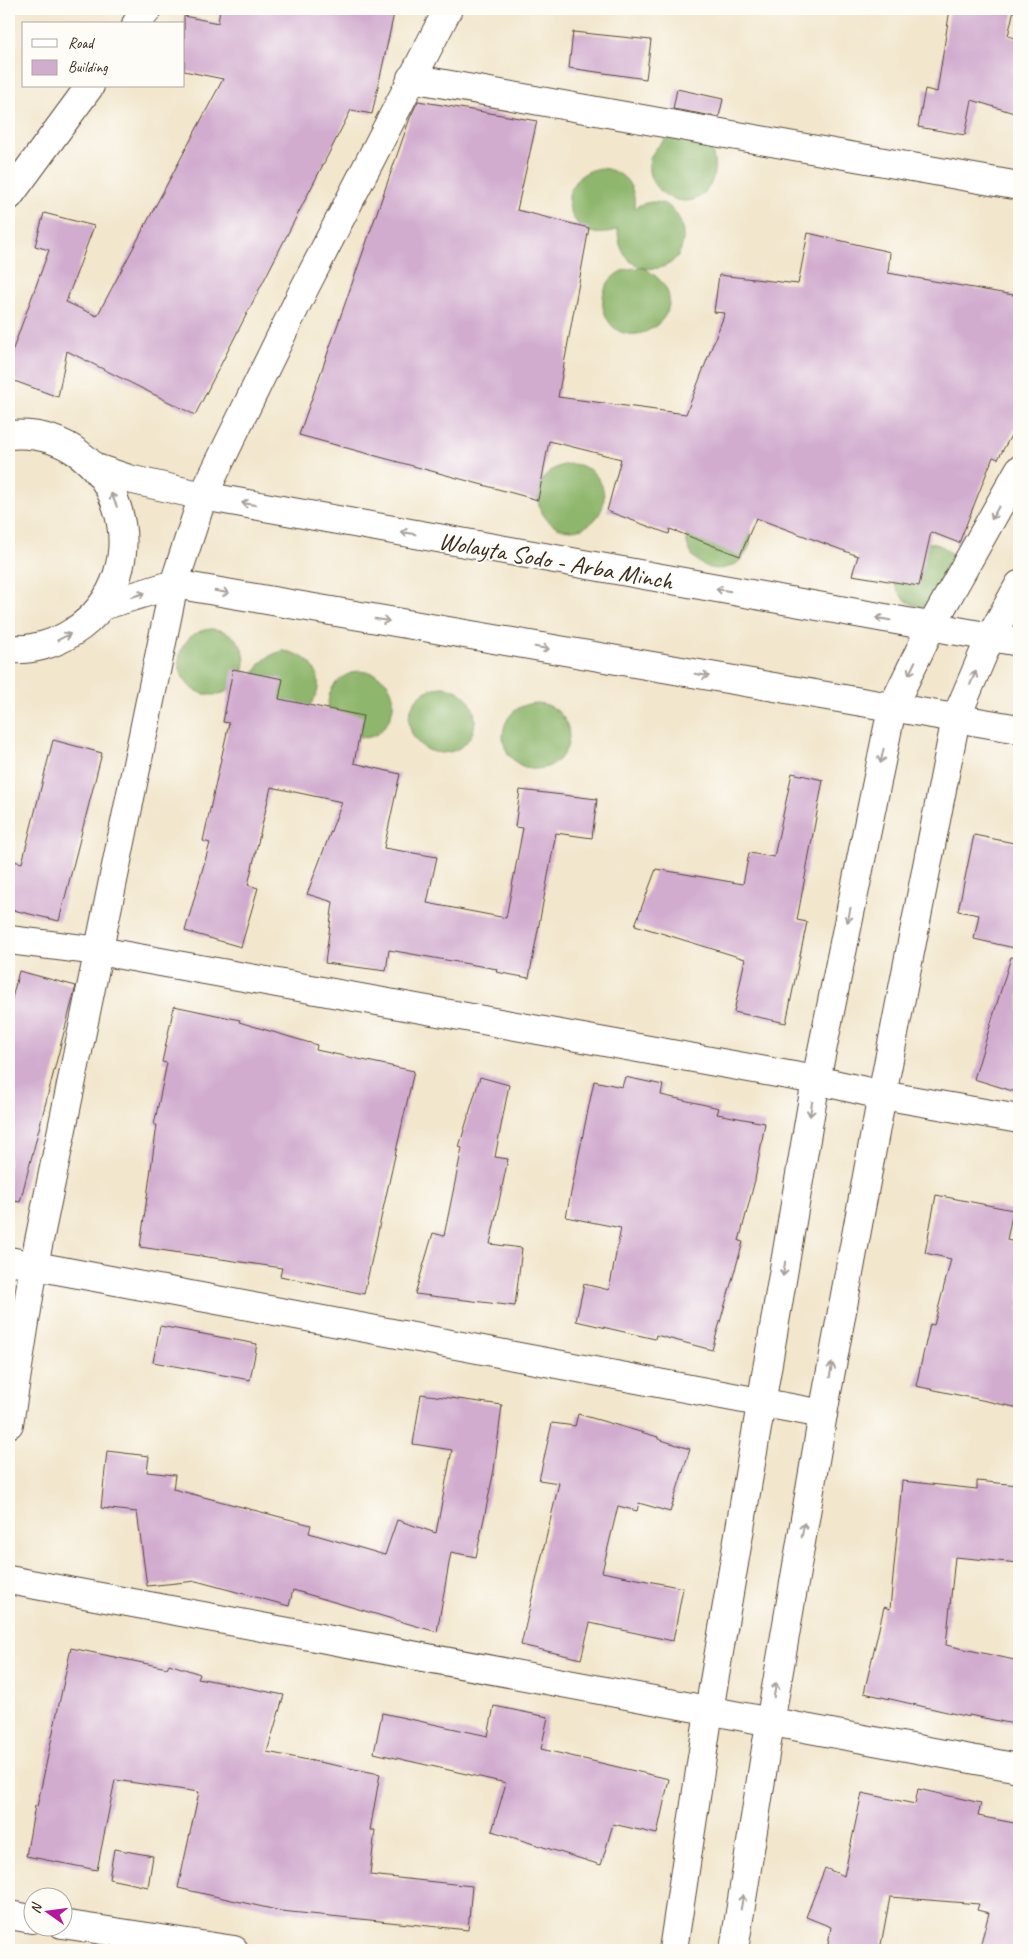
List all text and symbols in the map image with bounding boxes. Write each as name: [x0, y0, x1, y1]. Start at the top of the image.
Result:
legend: [22, 22, 185, 88]
text: Road: [68, 34, 95, 53]
text: Building: [68, 58, 108, 77]
one-way arrow: [109, 493, 118, 508]
one-way arrow: [241, 499, 257, 509]
one-way arrow: [990, 505, 1000, 519]
street label: Wolayta Sodo - Arba Minch: [436, 525, 677, 598]
one-way arrow: [401, 528, 417, 538]
one-way arrow: [716, 585, 732, 595]
one-way arrow: [213, 588, 229, 598]
one-way arrow: [130, 590, 146, 600]
one-way arrow: [876, 613, 892, 623]
one-way arrow: [373, 615, 389, 625]
one-way arrow: [56, 632, 71, 642]
one-way arrow: [533, 643, 549, 653]
one-way arrow: [906, 660, 916, 675]
one-way arrow: [694, 671, 710, 681]
one-way arrow: [969, 671, 978, 686]
one-way arrow: [877, 747, 886, 763]
one-way arrow: [844, 907, 854, 923]
one-way arrow: [805, 1100, 815, 1116]
one-way arrow: [779, 1261, 789, 1277]
one-way arrow: [827, 1362, 837, 1378]
one-way arrow: [799, 1522, 809, 1538]
one-way arrow: [771, 1682, 781, 1698]
north arrow: [22, 1886, 72, 1936]
one-way arrow: [737, 1894, 747, 1910]
text: N: [27, 1900, 46, 1915]

